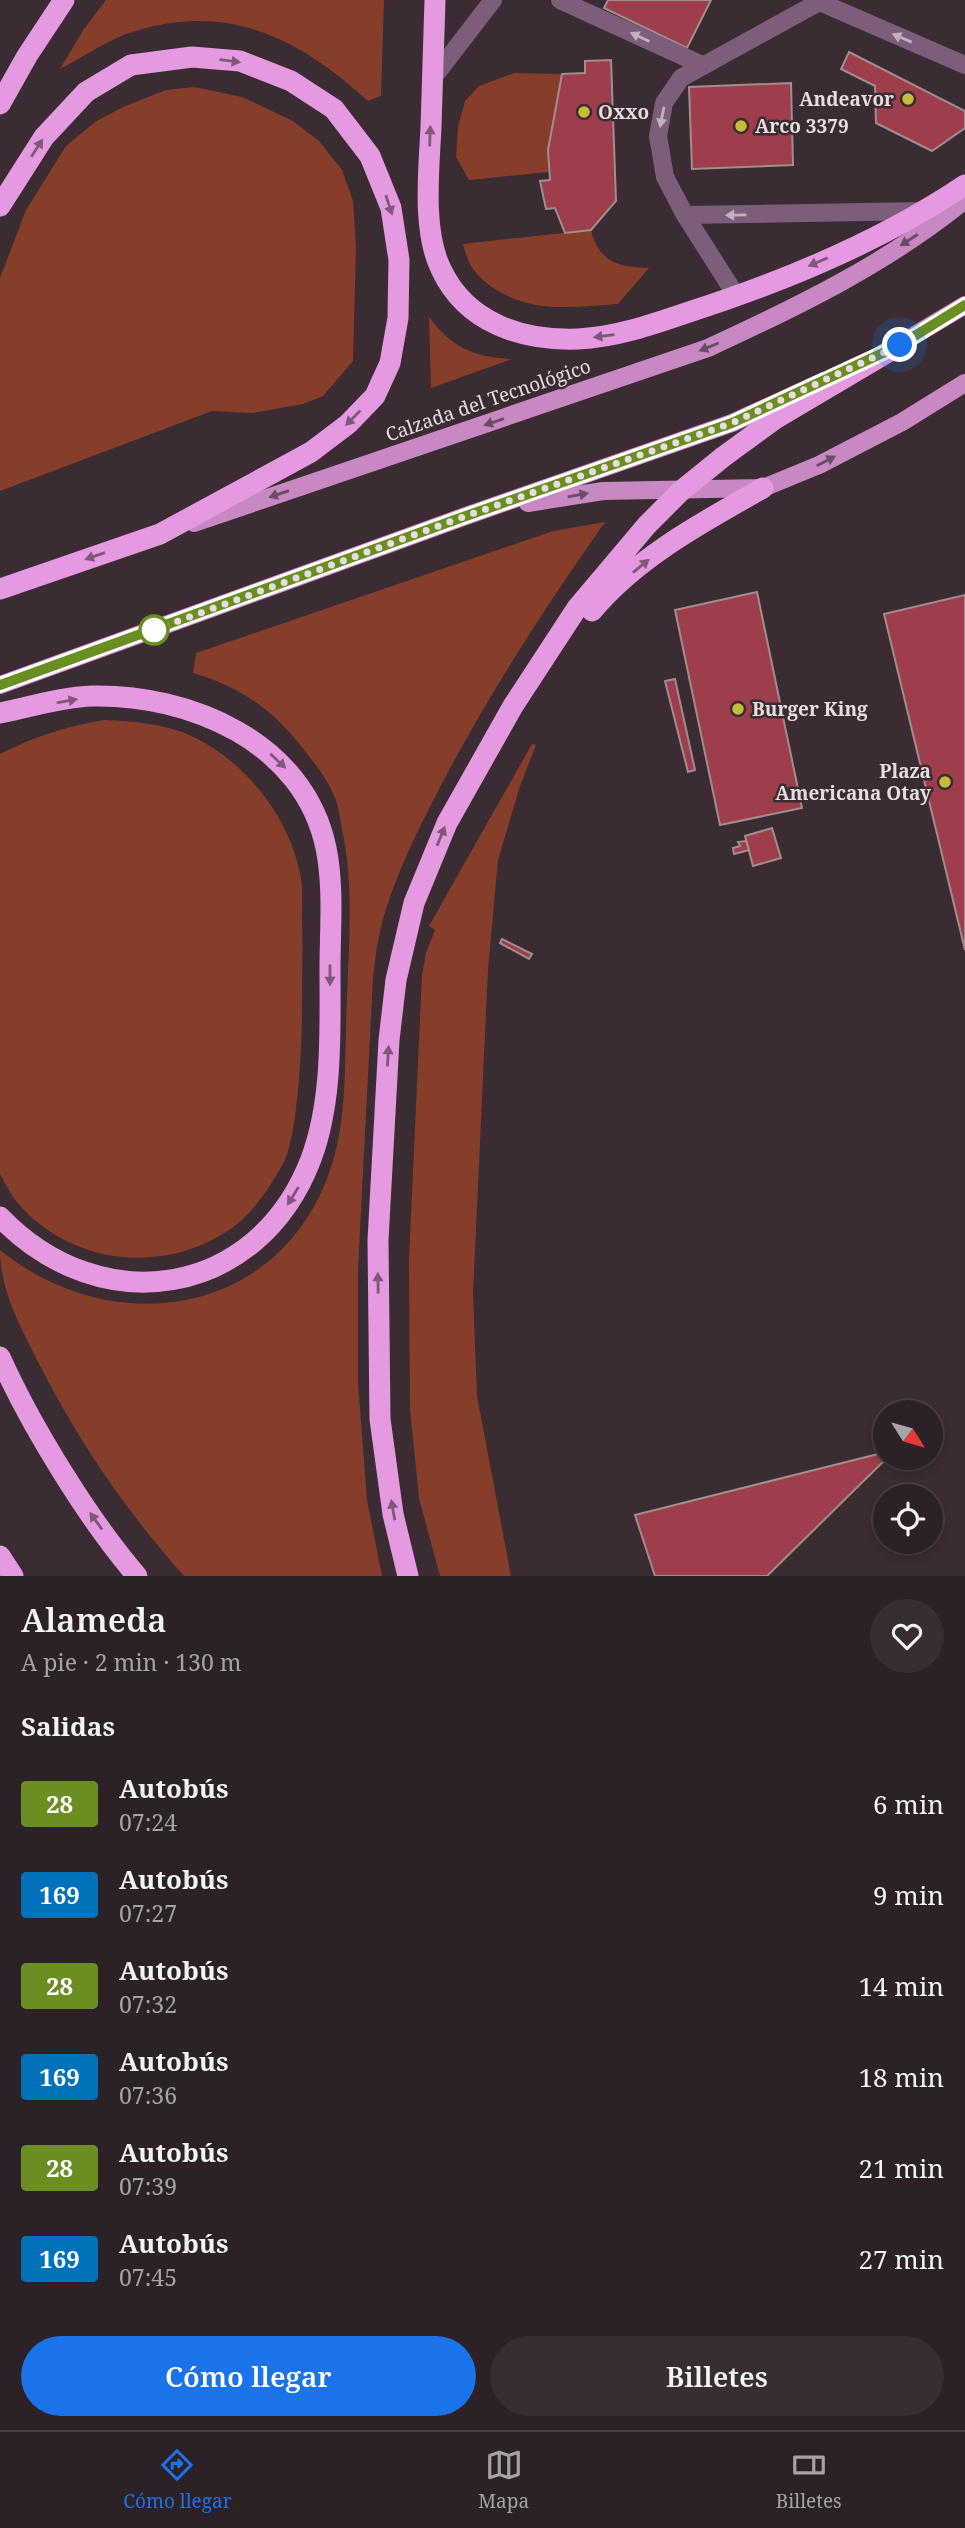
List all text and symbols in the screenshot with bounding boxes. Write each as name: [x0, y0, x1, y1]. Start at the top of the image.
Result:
one-way arrow: [630, 31, 650, 43]
one-way arrow: [892, 32, 913, 43]
one-way arrow: [220, 55, 242, 66]
place label: Andeavor: [799, 86, 894, 112]
marker: Andeavor: [900, 91, 916, 107]
place label: Oxxo: [598, 99, 649, 125]
marker: Oxxo: [576, 104, 592, 120]
one-way arrow: [656, 106, 667, 128]
place label: Arco 3379: [755, 113, 849, 139]
marker: Arco 3379: [733, 118, 749, 134]
one-way arrow: [425, 125, 436, 147]
one-way arrow: [30, 138, 43, 158]
one-way arrow: [384, 195, 395, 216]
one-way arrow: [724, 209, 746, 220]
one-way arrow: [900, 233, 919, 246]
one-way arrow: [808, 257, 829, 268]
your location: [882, 327, 917, 362]
one-way arrow: [593, 331, 615, 342]
one-way arrow: [698, 341, 719, 352]
street label: Calzada del Tecnológico: [382, 353, 594, 447]
one-way arrow: [345, 410, 362, 426]
one-way arrow: [484, 417, 505, 428]
one-way arrow: [816, 456, 836, 467]
one-way arrow: [268, 489, 289, 500]
one-way arrow: [567, 489, 589, 500]
one-way arrow: [84, 551, 105, 562]
one-way arrow: [632, 559, 649, 574]
unlabelled marker: [139, 615, 169, 645]
one-way arrow: [56, 695, 78, 706]
place label: Burger King: [752, 696, 868, 722]
marker: Burger King: [730, 701, 746, 717]
one-way arrow: [269, 753, 286, 769]
place label: Plaza Americana Otay: [775, 758, 931, 806]
marker: Plaza Americana Otay: [937, 774, 953, 790]
one-way arrow: [436, 825, 447, 846]
one-way arrow: [324, 964, 336, 986]
one-way arrow: [383, 1045, 394, 1067]
one-way arrow: [287, 1186, 300, 1206]
one-way arrow: [372, 1272, 384, 1294]
north arrow: [873, 1400, 943, 1470]
map controls: [873, 1400, 943, 1554]
button: locate: [873, 1484, 943, 1554]
one-way arrow: [387, 1499, 398, 1521]
one-way arrow: [90, 1512, 104, 1530]
text: Alameda: [21, 1597, 166, 1642]
button: heart: [870, 1599, 944, 1673]
text: A pie · 2 min · 130 m: [21, 1646, 241, 1678]
text: Salidas: [21, 1708, 115, 1744]
text: Autobús: [119, 1770, 229, 1806]
text: 6 min: [873, 1786, 944, 1822]
text: 28: [46, 1787, 73, 1820]
text: 07:24: [119, 1806, 177, 1838]
text: Autobús: [119, 1861, 229, 1897]
text: 9 min: [873, 1877, 944, 1913]
text: 169: [39, 1878, 80, 1911]
text: 07:27: [119, 1897, 177, 1929]
text: Autobús: [119, 1952, 229, 1988]
text: 14 min: [859, 1968, 944, 2004]
text: 28: [46, 1969, 73, 2002]
text: 07:32: [119, 1988, 177, 2020]
text: Autobús: [119, 2043, 229, 2079]
text: 18 min: [859, 2059, 944, 2095]
text: 169: [39, 2060, 80, 2093]
text: 07:36: [119, 2079, 177, 2111]
text: Autobús: [119, 2134, 229, 2170]
text: 21 min: [859, 2150, 944, 2186]
text: 28: [46, 2151, 73, 2184]
text: 07:39: [119, 2170, 177, 2202]
text: Autobús: [119, 2225, 229, 2261]
text: 27 min: [859, 2241, 944, 2277]
text: 169: [39, 2242, 80, 2275]
text: 07:45: [119, 2261, 177, 2293]
button: Cómo llegar: [21, 2336, 476, 2416]
button: Billetes: [490, 2336, 944, 2416]
tab: Cómo llegar: [123, 2446, 232, 2514]
tab: Mapa: [478, 2446, 529, 2514]
tab: Billetes: [776, 2446, 842, 2514]

